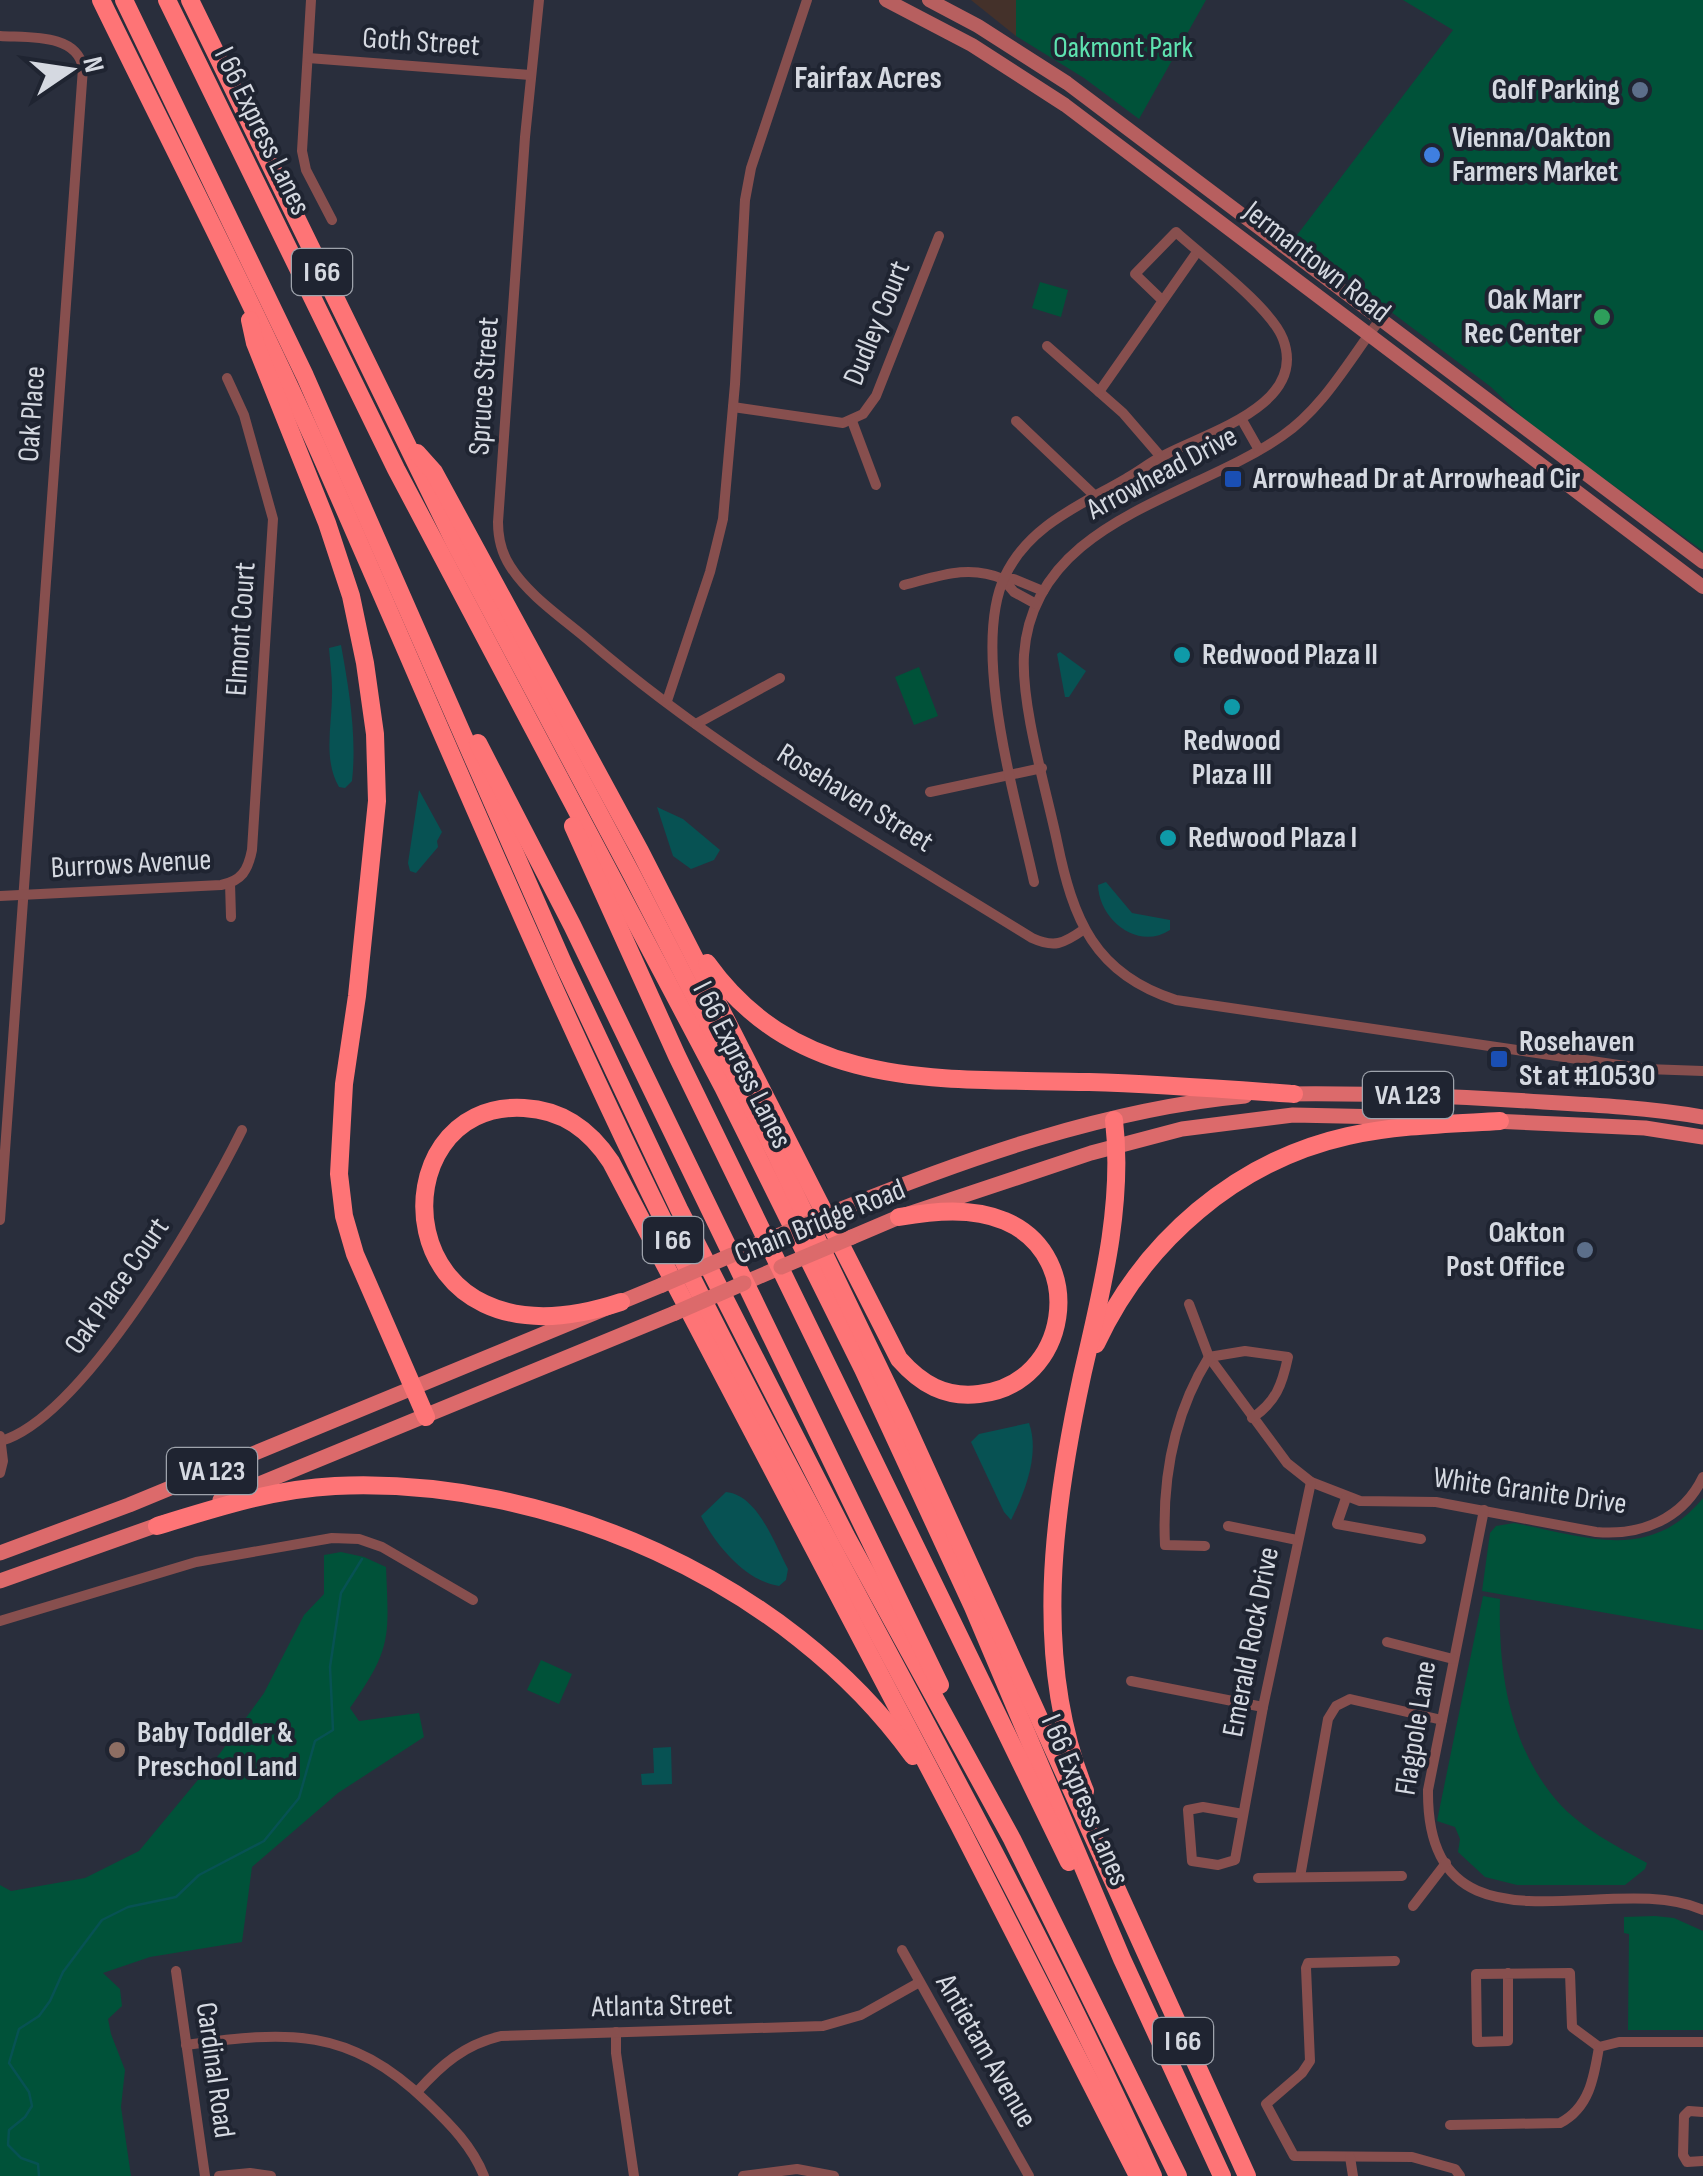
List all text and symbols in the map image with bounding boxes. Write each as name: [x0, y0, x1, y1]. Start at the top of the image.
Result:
north arrow: [20, 20, 120, 120]
street label: Goth Street: [361, 20, 481, 64]
park label: Oakmont Park: [1053, 30, 1194, 66]
street label: I 66 Express Lanes: [206, 41, 318, 221]
text: N: [75, 54, 111, 76]
district label: Fairfax Acres: [794, 59, 942, 98]
place label: Golf Parking: [1492, 72, 1620, 108]
marker: Golf Parking: [1629, 79, 1651, 101]
place label: Vienna/Oakton Farmers Market: [1452, 120, 1618, 190]
marker: Vienna/Oakton Farmers Market: [1421, 144, 1443, 166]
street label: Jermantown Road: [1236, 193, 1398, 330]
road number: I 66: [292, 249, 352, 295]
street label: Dudley Court: [836, 256, 918, 390]
place label: Oak Marr Rec Center: [1464, 282, 1582, 352]
marker: Oak Marr Rec Center: [1591, 306, 1613, 328]
street label: Spruce Street: [461, 316, 507, 456]
street label: Oak Place: [11, 365, 53, 463]
street label: Arrowhead Drive: [1080, 418, 1243, 528]
place label: Arrowhead Dr at Arrowhead Cir: [1252, 461, 1580, 497]
marker: Arrowhead Dr at Arrowhead Cir: [1222, 468, 1244, 490]
street label: Elmont Court: [218, 561, 264, 697]
place label: Redwood Plaza II: [1202, 637, 1378, 673]
marker: Redwood Plaza II: [1171, 644, 1193, 666]
marker: Redwood Plaza III: [1221, 696, 1243, 718]
place label: Redwood Plaza III: [1183, 723, 1281, 793]
street label: Rosehaven Street: [770, 736, 940, 860]
place label: Redwood Plaza I: [1188, 820, 1357, 856]
marker: Redwood Plaza I: [1157, 827, 1179, 849]
street label: Burrows Avenue: [50, 842, 212, 886]
street label: I 66 Express Lanes: [685, 976, 799, 1154]
place label: Rosehaven St at #10530: [1519, 1024, 1655, 1094]
marker: Rosehaven St at #10530: [1488, 1048, 1510, 1070]
road number: VA 123: [1363, 1072, 1453, 1118]
street label: Chain Bridge Road: [729, 1171, 911, 1273]
street label: Oak Place Court: [57, 1211, 177, 1361]
place label: Oakton Post Office: [1446, 1215, 1565, 1285]
road number: I 66: [643, 1217, 703, 1263]
marker: Oakton Post Office: [1574, 1239, 1596, 1261]
road number: VA 123: [167, 1448, 257, 1494]
street label: White Granite Drive: [1431, 1460, 1629, 1522]
street label: Emerald Rock Drive: [1215, 1544, 1287, 1740]
street label: Flagpole Lane: [1388, 1658, 1444, 1798]
street label: I 66 Express Lanes: [1033, 1709, 1137, 1891]
place label: Baby Toddler & Preschool Land: [137, 1715, 297, 1785]
marker: Baby Toddler & Preschool Land: [106, 1739, 128, 1761]
street label: Antietam Avenue: [927, 1967, 1044, 2134]
street label: Atlanta Street: [590, 1987, 733, 2025]
street label: Cardinal Road: [188, 2000, 242, 2140]
road number: I 66: [1153, 2018, 1213, 2064]

